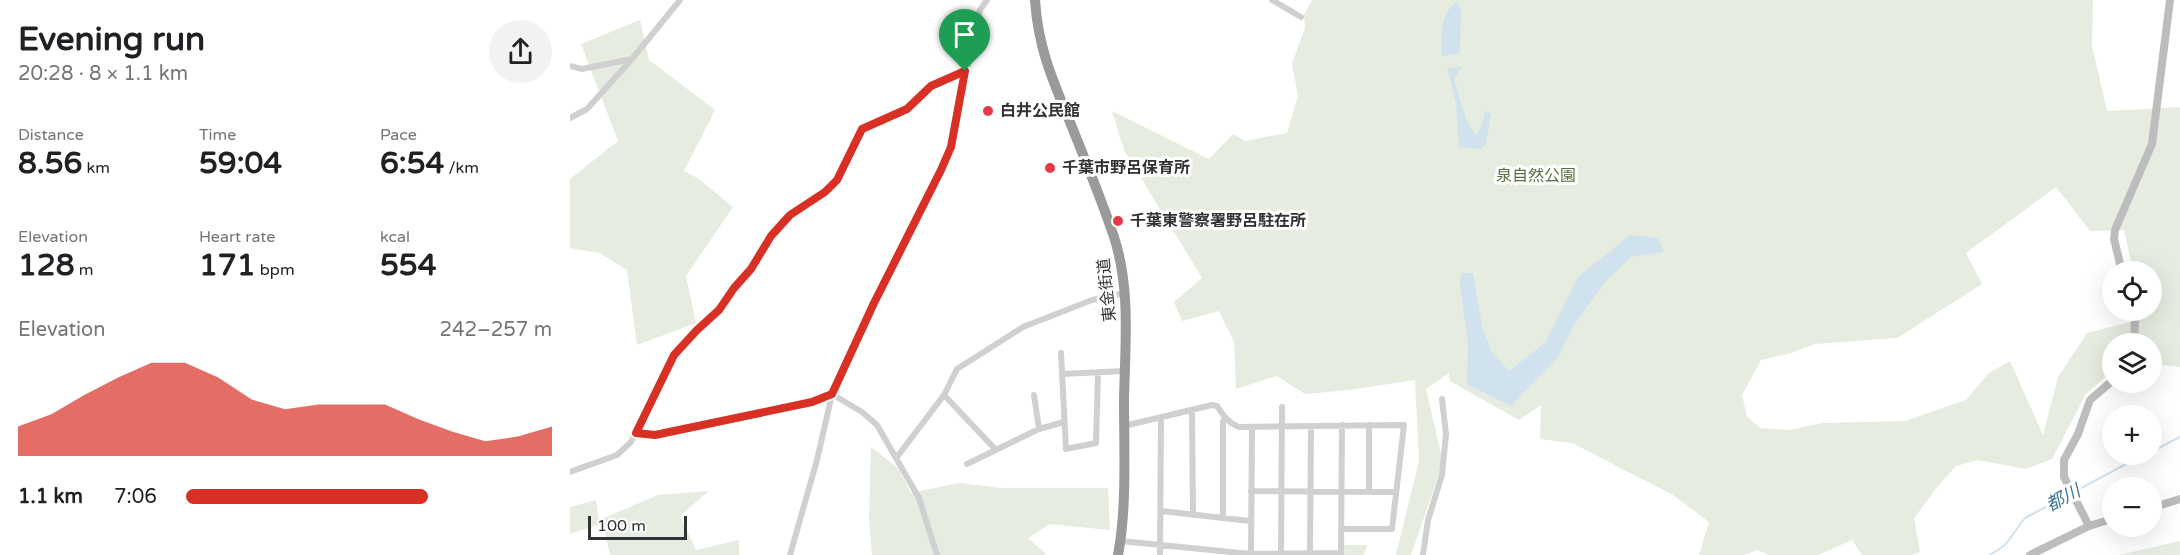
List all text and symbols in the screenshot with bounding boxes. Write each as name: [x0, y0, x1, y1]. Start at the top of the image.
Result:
pin: [939, 9, 990, 71]
icon: arrive: [948, 18, 981, 51]
text: Evening run: [18, 20, 205, 59]
button: share: [489, 20, 552, 83]
text: 20:28 · 8 × 1.1 km: [18, 62, 188, 86]
place label: 白井公民館: [1000, 101, 1080, 121]
marker: 白井公民館: [981, 104, 995, 118]
text: Distance: [18, 125, 84, 145]
text: Time: [199, 125, 236, 145]
text: Pace: [380, 125, 417, 145]
text: 8.56: [18, 145, 82, 182]
text: 59:04: [199, 145, 282, 182]
text: 6:54: [380, 145, 444, 182]
text: km: [82, 158, 110, 178]
text: /km: [444, 158, 479, 178]
place label: 千葉市野呂保育所: [1062, 158, 1190, 178]
marker: 千葉市野呂保育所: [1043, 161, 1057, 175]
park label: 泉自然公園: [1496, 166, 1576, 186]
place label: 千葉東警察署野呂駐在所: [1130, 211, 1306, 231]
marker: 千葉東警察署野呂駐在所: [1111, 214, 1125, 228]
text: Elevation: [18, 227, 88, 247]
text: Heart rate: [199, 227, 275, 247]
text: kcal: [380, 227, 410, 247]
text: 128: [18, 247, 75, 284]
text: 171: [199, 247, 256, 284]
text: 554: [380, 247, 437, 284]
street label: 東金街道: [1094, 257, 1120, 323]
text: m: [75, 260, 93, 280]
text: bpm: [256, 260, 295, 280]
map controls: [2102, 261, 2162, 537]
button: locate: [2102, 261, 2162, 321]
text: Elevation: [18, 318, 105, 342]
text: 242–257 m: [439, 318, 552, 342]
button: layers: [2102, 333, 2162, 393]
button: +: [2102, 405, 2162, 465]
button: −: [2102, 477, 2162, 537]
water label: 都川: [2042, 479, 2086, 516]
text: 1.1 km: [18, 485, 83, 509]
text: 7:06: [114, 485, 157, 509]
scale bar: [588, 513, 687, 540]
text: 100 m: [597, 516, 646, 536]

